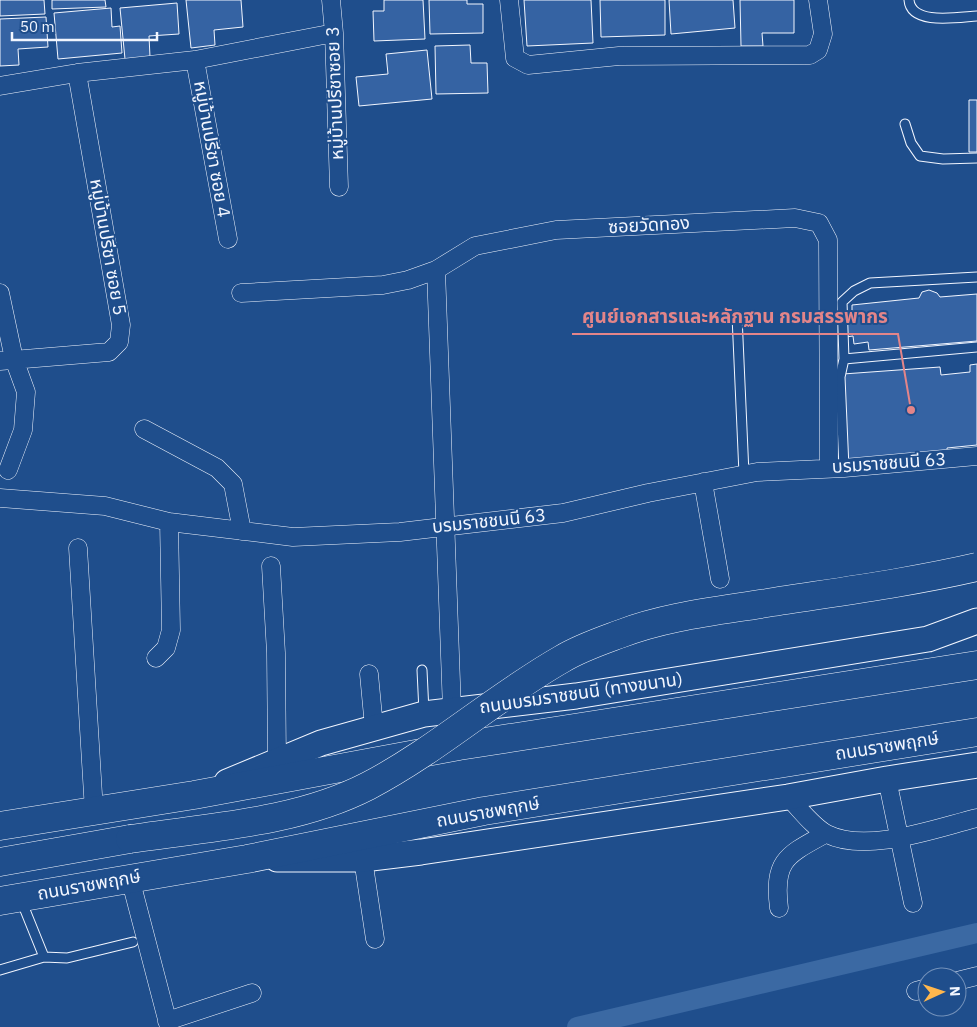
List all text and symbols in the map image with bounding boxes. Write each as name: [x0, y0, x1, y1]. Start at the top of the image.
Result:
scale bar: [12, 10, 158, 42]
text: 50 m: [20, 17, 55, 36]
street label: หมู่บ้านปรีชาซอย 3: [321, 26, 349, 160]
street label: หมู่บ้านปรีชา ซอย 4: [188, 79, 236, 219]
street label: หมู่บ้านปรีชา ซอย 5: [84, 177, 132, 317]
street label: ซอยวัดทอง: [607, 211, 690, 238]
callout: ศูนย์เอกสารและหลักฐาน กรมสรรพากร: [572, 300, 898, 334]
text: ศูนย์เอกสารและหลักฐาน กรมสรรพากร: [582, 304, 888, 328]
street label: บรมราชชนนี 63: [831, 447, 947, 478]
street label: บรมราชชนนี 63: [431, 503, 547, 538]
street label: ถนนบรมราชชนนี (ทางขนาน): [478, 667, 684, 718]
street label: ถนนราชพฤกษ์: [833, 726, 940, 765]
street label: ถนนราชพฤกษ์: [434, 791, 541, 832]
street label: ถนนราชพฤกษ์: [35, 864, 142, 905]
north arrow: [917, 967, 967, 1017]
text: N: [946, 986, 964, 997]

